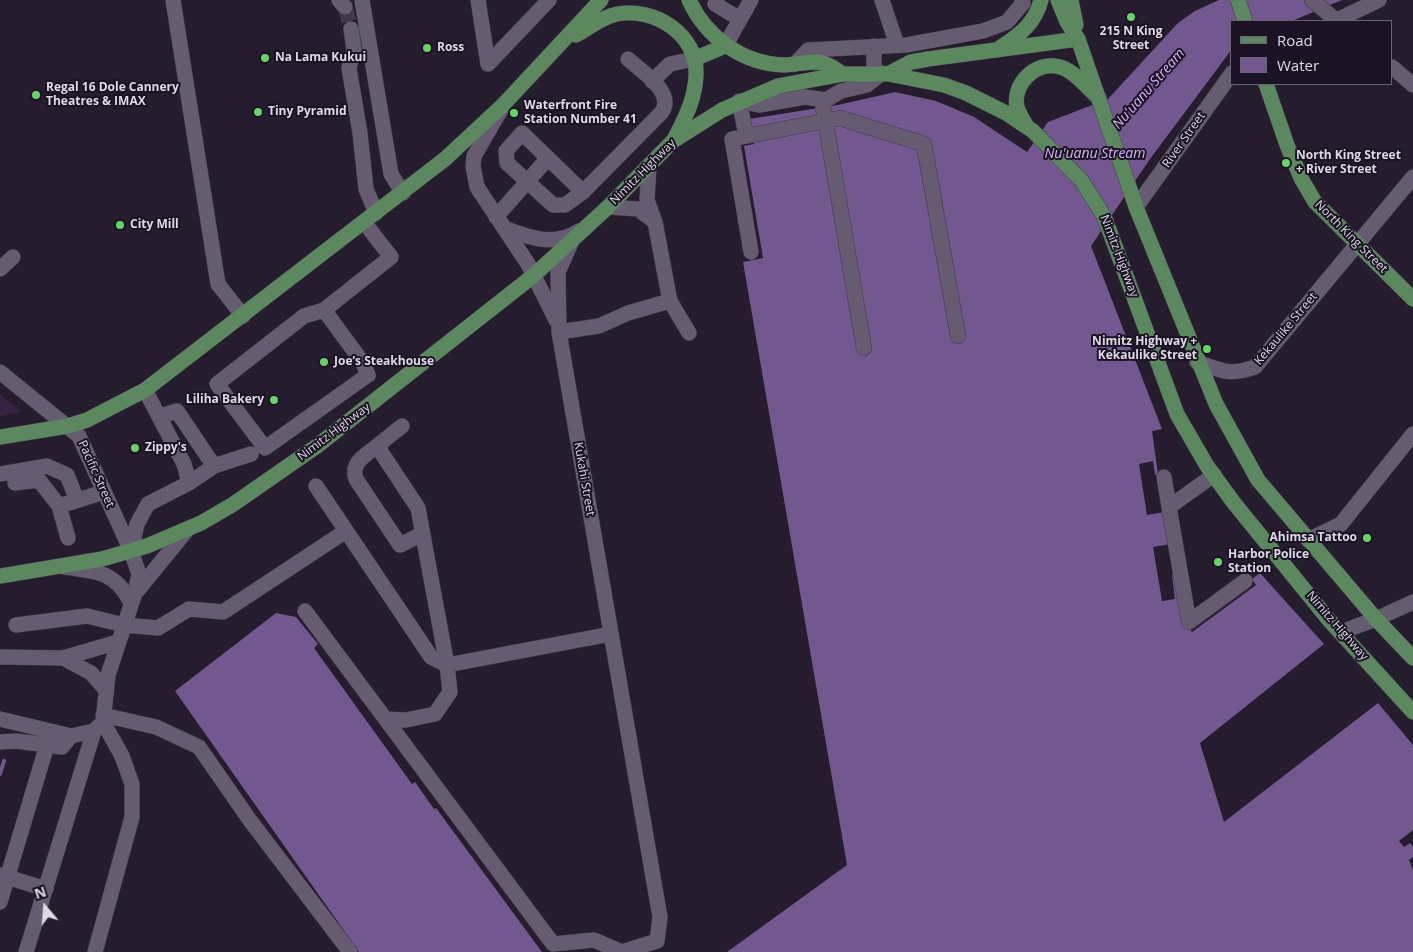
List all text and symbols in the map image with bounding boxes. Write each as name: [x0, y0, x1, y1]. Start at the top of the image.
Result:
marker: 215 N King Street: [1125, 11, 1137, 23]
legend: [1230, 20, 1393, 85]
place label: 215 N King Street: [1100, 25, 1162, 53]
text: Road: [1277, 30, 1313, 50]
place label: Ross: [437, 41, 464, 55]
marker: Ross: [421, 42, 433, 54]
water label: Nuʻuanu Stream: [1110, 45, 1188, 133]
place label: Na Lama Kukui: [275, 51, 366, 65]
marker: Na Lama Kukui: [259, 52, 271, 64]
text: Water: [1277, 55, 1319, 75]
place label: Regal 16 Dole Cannery Theatres & IMAX: [46, 81, 179, 109]
marker: Regal 16 Dole Cannery Theatres & IMAX: [30, 89, 42, 101]
place label: Waterfront Fire Station Number 41: [524, 99, 637, 127]
place label: Tiny Pyramid: [268, 105, 347, 119]
marker: Tiny Pyramid: [252, 106, 264, 118]
marker: Waterfront Fire Station Number 41: [508, 107, 520, 119]
street label: River Street: [1160, 109, 1208, 171]
street label: Nimitz Highway: [607, 136, 679, 208]
water label: Nu'uanu Stream: [1045, 146, 1145, 162]
place label: North King Street + River Street: [1296, 149, 1401, 177]
marker: North King Street + River Street: [1280, 157, 1292, 169]
street label: North King Street: [1312, 198, 1390, 276]
street label: Nimitz Highway: [1097, 213, 1141, 299]
place label: City Mill: [130, 218, 179, 232]
marker: City Mill: [114, 219, 126, 231]
street label: Kekaulike Street: [1252, 290, 1320, 368]
place label: Nimitz Highway + Kekaulike Street: [1092, 335, 1197, 363]
marker: Nimitz Highway + Kekaulike Street: [1201, 343, 1213, 355]
place label: Joe’s Steakhouse: [334, 355, 434, 369]
marker: Joe’s Steakhouse: [318, 356, 330, 368]
place label: Liliha Bakery: [186, 393, 264, 407]
marker: Liliha Bakery: [268, 394, 280, 406]
street label: Nimitz Highway: [295, 400, 373, 464]
street label: Pacific Street: [75, 438, 117, 510]
place label: Zippy's: [145, 441, 187, 455]
street label: Kukahi Street: [570, 441, 598, 517]
marker: Zippy's: [129, 442, 141, 454]
place label: Ahimsa Tattoo: [1270, 531, 1357, 545]
marker: Ahimsa Tattoo: [1361, 532, 1373, 544]
place label: Harbor Police Station: [1228, 548, 1309, 576]
marker: Harbor Police Station: [1212, 556, 1224, 568]
street label: Nimitz Highway: [1303, 588, 1371, 664]
text: N: [32, 881, 49, 903]
north arrow: [20, 882, 70, 932]

